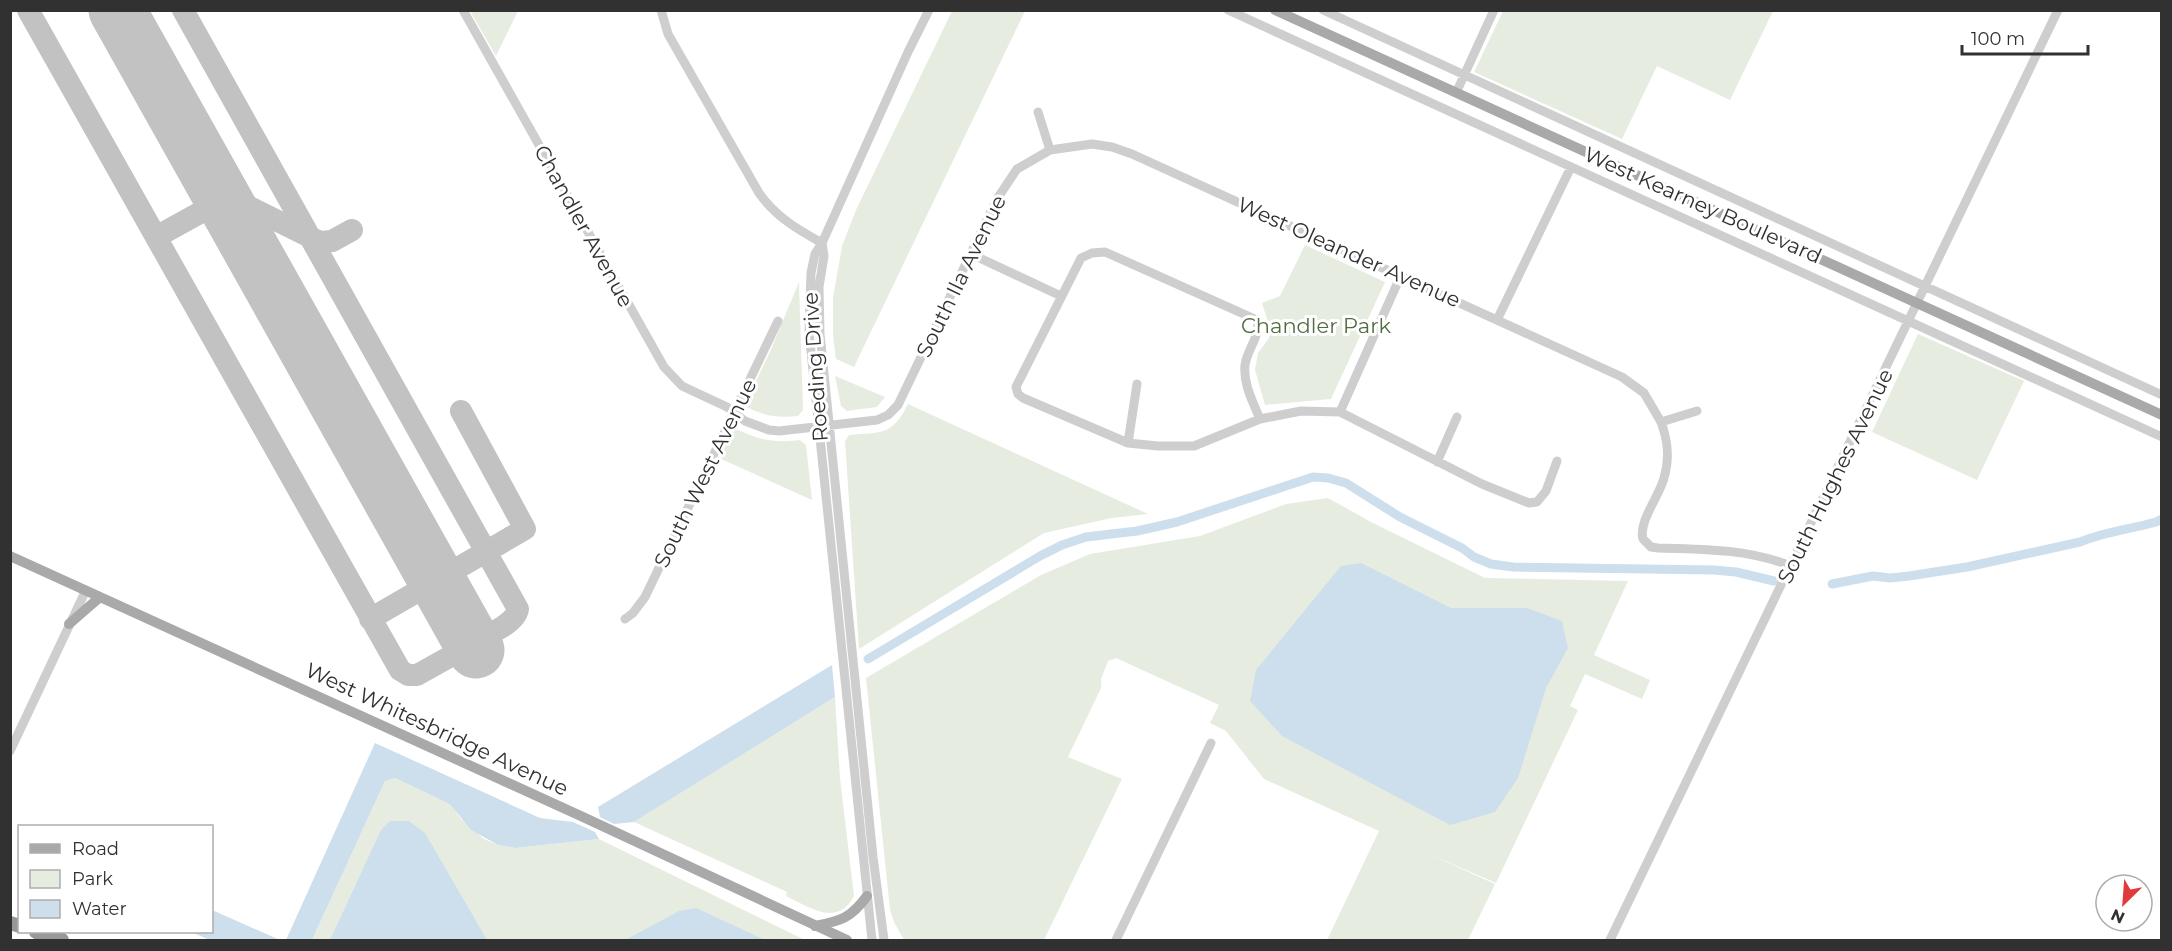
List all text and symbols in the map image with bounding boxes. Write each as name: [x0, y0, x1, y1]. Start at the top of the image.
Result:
scale bar: [1962, 18, 2088, 56]
text: 100 m: [1971, 28, 2025, 50]
street label: Chandler Avenue: [529, 141, 639, 311]
street label: West Kearney Boulevard: [1580, 141, 1826, 269]
street label: South Ila Avenue: [911, 191, 1011, 361]
street label: West Oleander Avenue: [1234, 191, 1464, 313]
street label: Roeding Drive: [797, 291, 833, 443]
park label: Chandler Park: [1241, 313, 1392, 338]
street label: South Hughes Avenue: [1772, 365, 1898, 587]
street label: South West Avenue: [648, 375, 762, 571]
street label: West Whitesbridge Avenue: [302, 657, 572, 801]
legend: [18, 825, 213, 933]
text: Road: [72, 838, 119, 860]
text: Park: [72, 868, 113, 890]
north arrow: [2094, 873, 2154, 933]
text: Water: [72, 898, 127, 920]
text: N: [2108, 905, 2128, 927]

